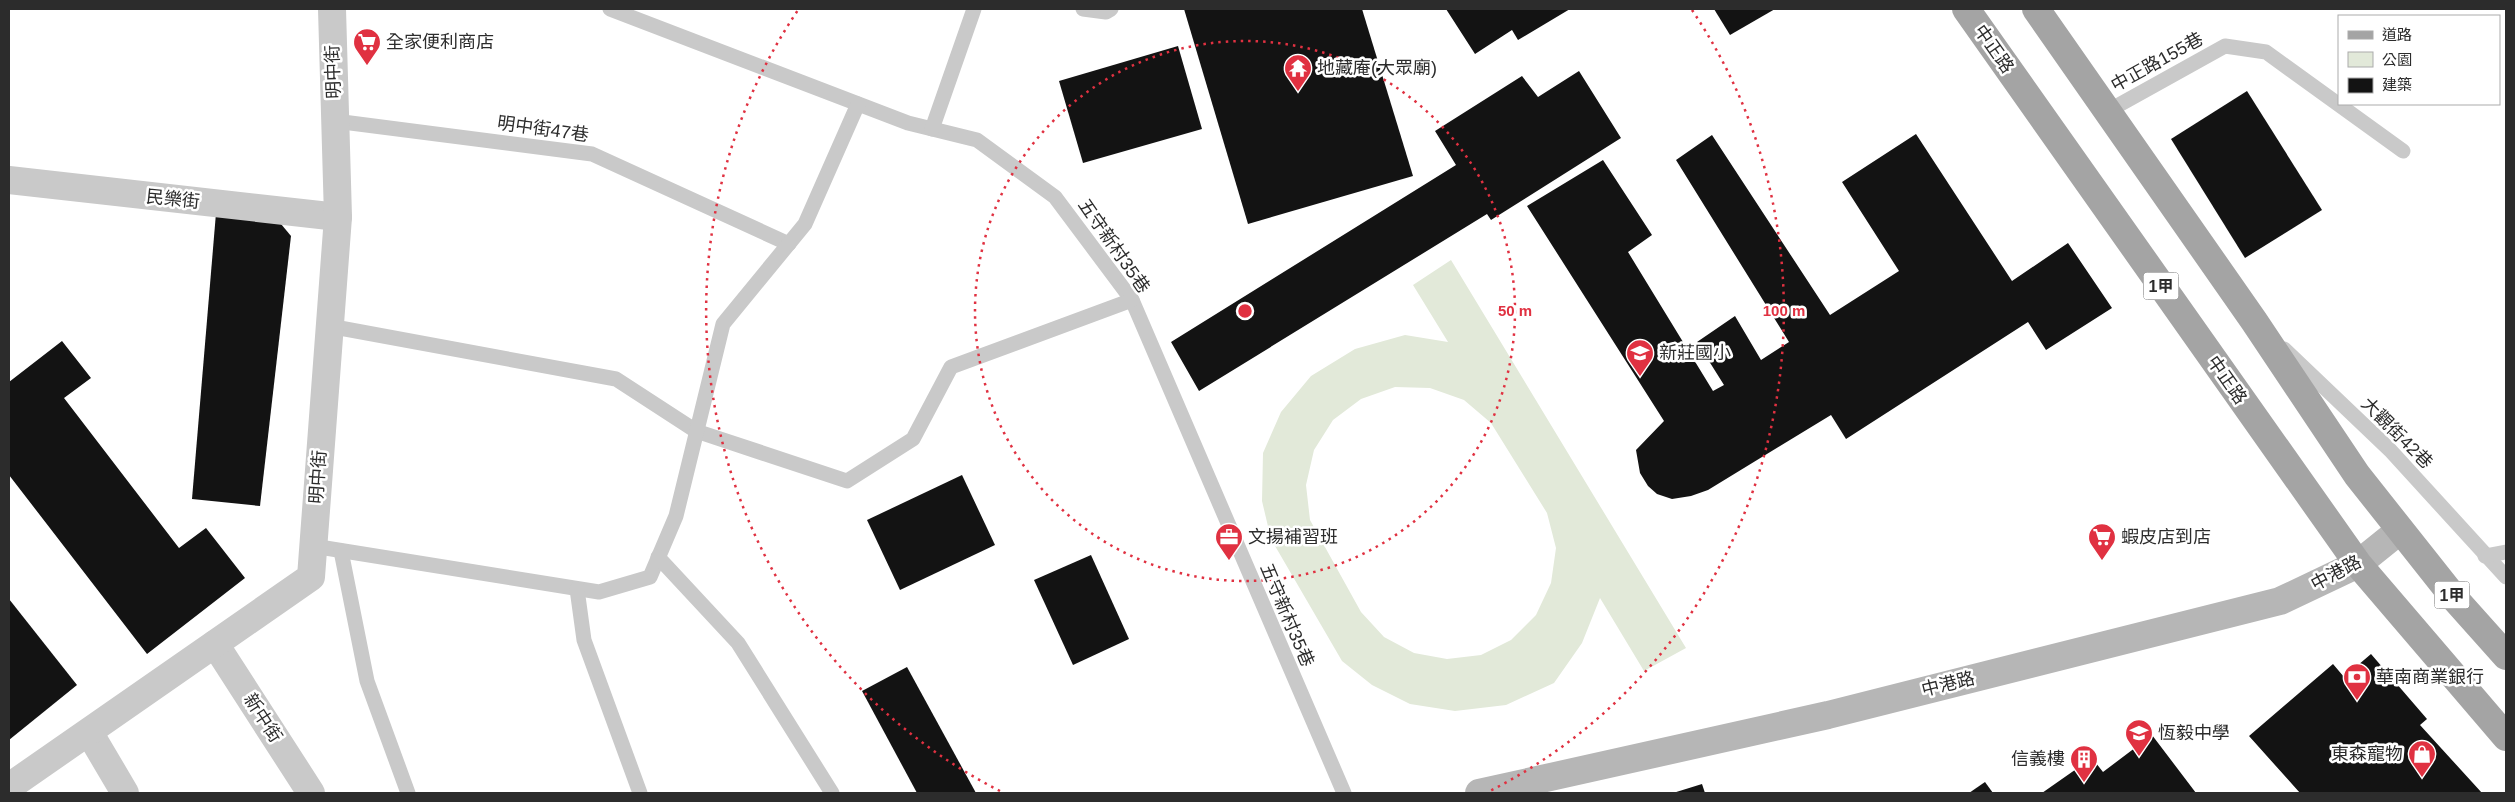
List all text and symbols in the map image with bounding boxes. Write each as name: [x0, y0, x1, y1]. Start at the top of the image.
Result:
legend: [2338, 15, 2500, 105]
street label: 中正路: [1970, 21, 2018, 77]
text: 道路: [2382, 26, 2412, 43]
supermarket icon: 全家便利商店: [352, 27, 382, 66]
street label: 中正路155巷: [2108, 29, 2206, 95]
place label: 全家便利商店: [386, 32, 494, 52]
street label: 明中街: [322, 45, 344, 99]
text: 公園: [2382, 51, 2412, 68]
temple icon: 地藏庵(大眾廟): [1283, 53, 1313, 92]
place label: 地藏庵(大眾廟): [1317, 58, 1437, 78]
text: 建築: [2382, 76, 2412, 93]
street label: 明中街47巷: [496, 113, 590, 145]
street label: 民樂街: [145, 186, 201, 212]
street label: 五守新村35巷: [1074, 195, 1154, 297]
road number: 1甲: [2144, 272, 2178, 300]
centre of rings: [1236, 302, 1254, 320]
text: 50 m: [1498, 302, 1532, 319]
text: 100 m: [1763, 302, 1805, 319]
school or university icon: 新莊國小: [1625, 338, 1655, 377]
place label: 新莊國小: [1659, 343, 1731, 363]
street label: 中正路: [2203, 352, 2251, 408]
street label: 大觀街42巷: [2357, 393, 2437, 473]
street label: 明中街: [306, 449, 330, 505]
office icon: 文揚補習班: [1214, 522, 1244, 561]
supermarket icon: 蝦皮店到店: [2087, 522, 2117, 561]
place label: 文揚補習班: [1248, 527, 1338, 547]
place label: 蝦皮店到店: [2121, 527, 2211, 547]
street label: 中港路: [2307, 551, 2365, 595]
street label: 五守新村35巷: [1256, 560, 1318, 670]
road number: 1甲: [2434, 582, 2470, 608]
bank icon: 華南商業銀行: [2342, 662, 2372, 701]
place label: 華南商業銀行: [2376, 667, 2484, 687]
street label: 中港路: [1919, 668, 1977, 700]
street label: 新中街: [240, 690, 286, 746]
school or university icon: 恆毅中學: [2124, 718, 2154, 757]
place label: 恆毅中學: [2158, 723, 2230, 743]
shop icon: 東森寵物: [2407, 739, 2437, 778]
building icon: 信義樓: [2069, 744, 2099, 783]
place label: 東森寵物: [2331, 744, 2403, 764]
place label: 信義樓: [2011, 749, 2065, 769]

